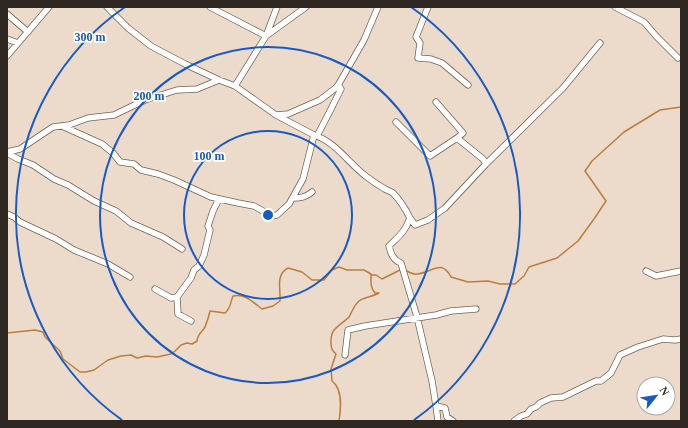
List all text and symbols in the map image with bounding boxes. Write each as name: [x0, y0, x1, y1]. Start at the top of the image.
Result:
text: 300 m: [75, 30, 106, 44]
text: 200 m: [134, 89, 165, 103]
text: 100 m: [194, 149, 225, 163]
centre of rings: [261, 208, 275, 222]
north arrow: [636, 376, 676, 416]
text: N: [657, 385, 672, 397]

